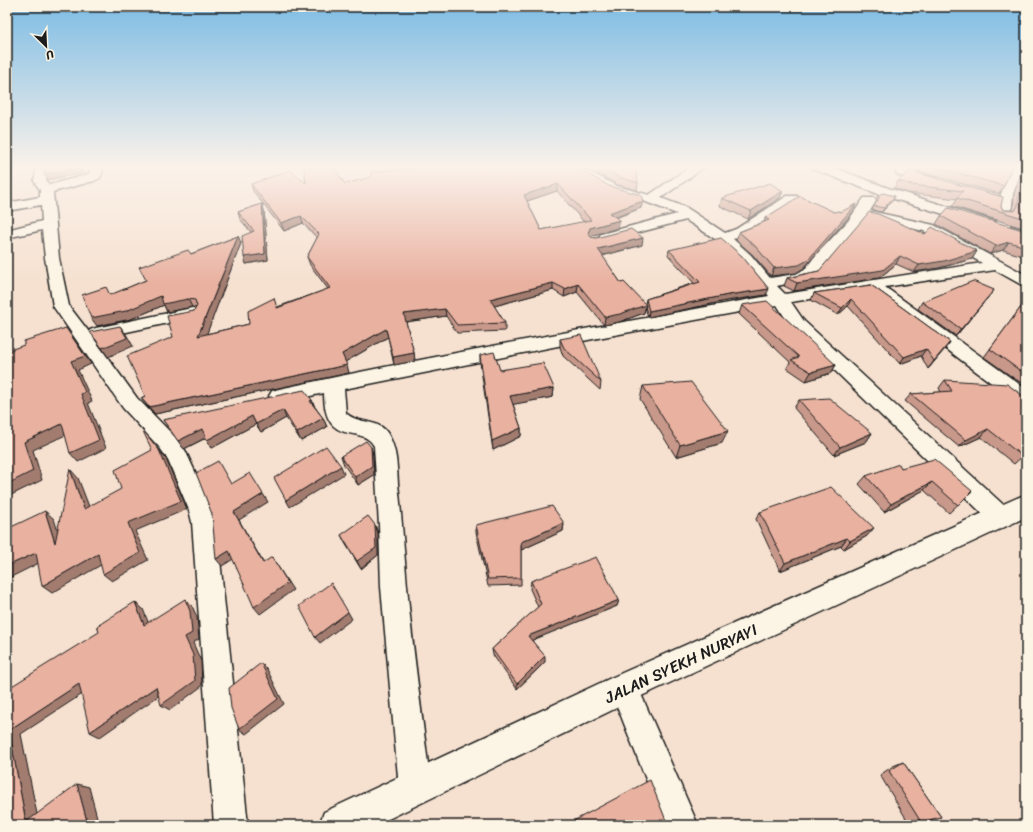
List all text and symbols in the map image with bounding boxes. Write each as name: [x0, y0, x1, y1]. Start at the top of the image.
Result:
north arrow: [26, 26, 66, 66]
text: U: [42, 45, 57, 65]
street label: JALAN SYEKH NURYAYI: [599, 615, 763, 712]

